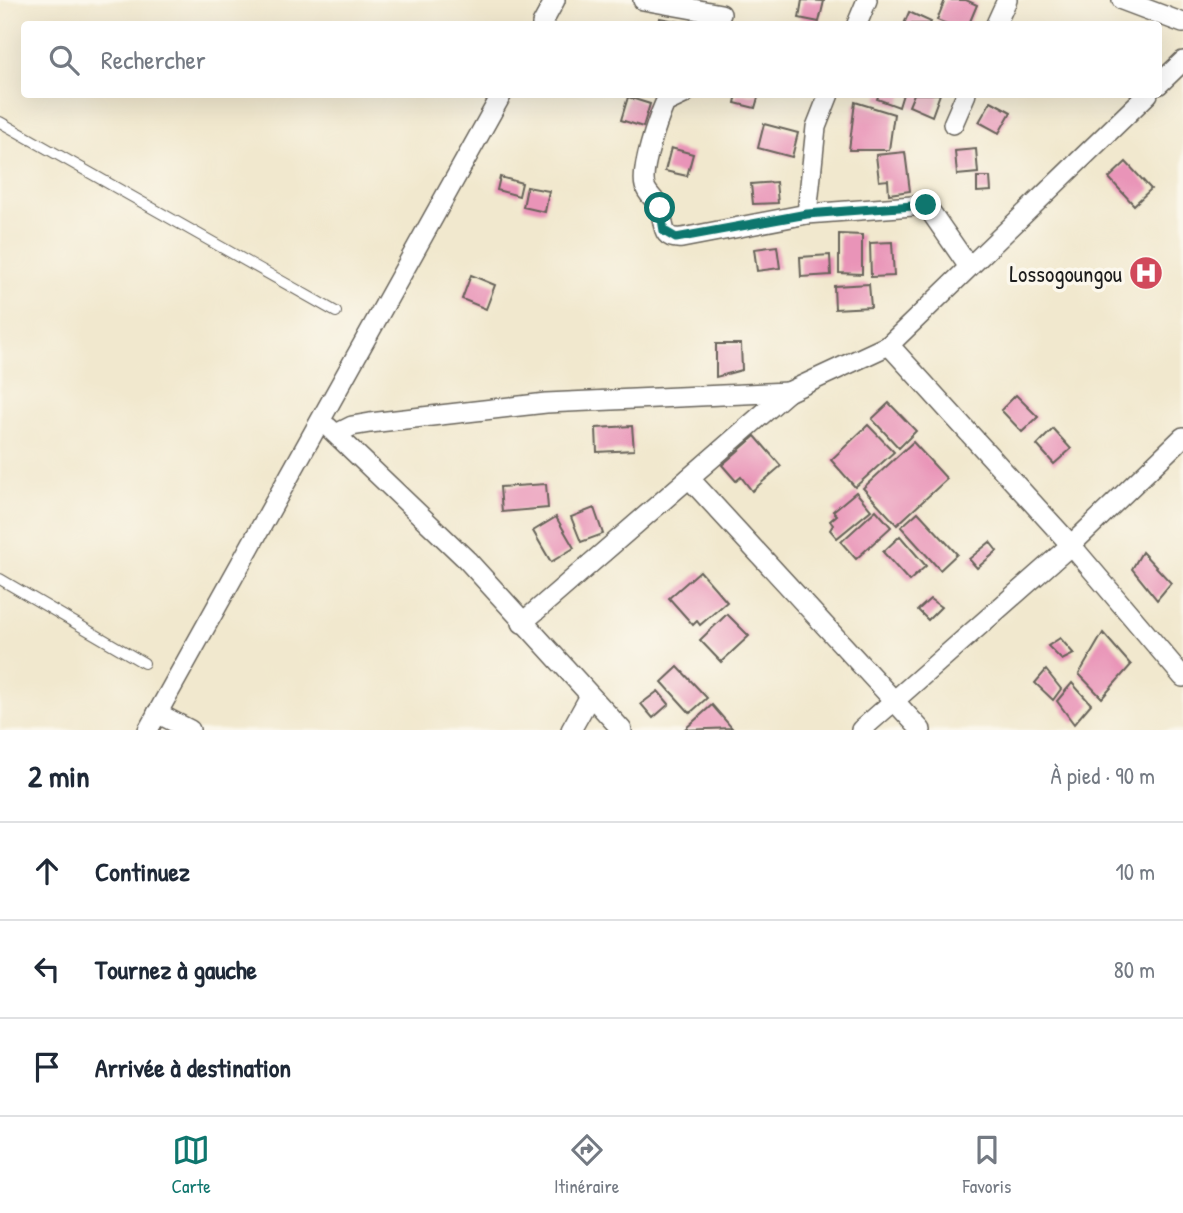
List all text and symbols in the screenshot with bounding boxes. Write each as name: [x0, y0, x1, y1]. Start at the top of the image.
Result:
search box: [21, 21, 1162, 98]
icon: search: [45, 41, 83, 79]
text: Rechercher: [101, 42, 206, 77]
route end: [910, 189, 941, 220]
route start: [644, 192, 675, 223]
hospital icon: Lossogoungou: [1127, 254, 1165, 292]
place label: Lossogoungou: [1009, 258, 1122, 289]
text: 2 min: [28, 756, 90, 796]
text: À pied · 90 m: [1051, 760, 1155, 791]
icon: ahead: [28, 852, 66, 890]
text: Continuez: [95, 854, 190, 889]
text: 10 m: [1115, 856, 1155, 887]
icon: left: [28, 950, 66, 988]
text: Tournez à gauche: [95, 952, 257, 987]
text: 80 m: [1114, 954, 1155, 985]
icon: arrive: [28, 1048, 66, 1086]
text: Arrivée à destination: [95, 1050, 291, 1085]
tab: Carte: [172, 1131, 211, 1199]
tab: Itinéraire: [554, 1131, 619, 1199]
tab: Favoris: [963, 1131, 1011, 1199]

